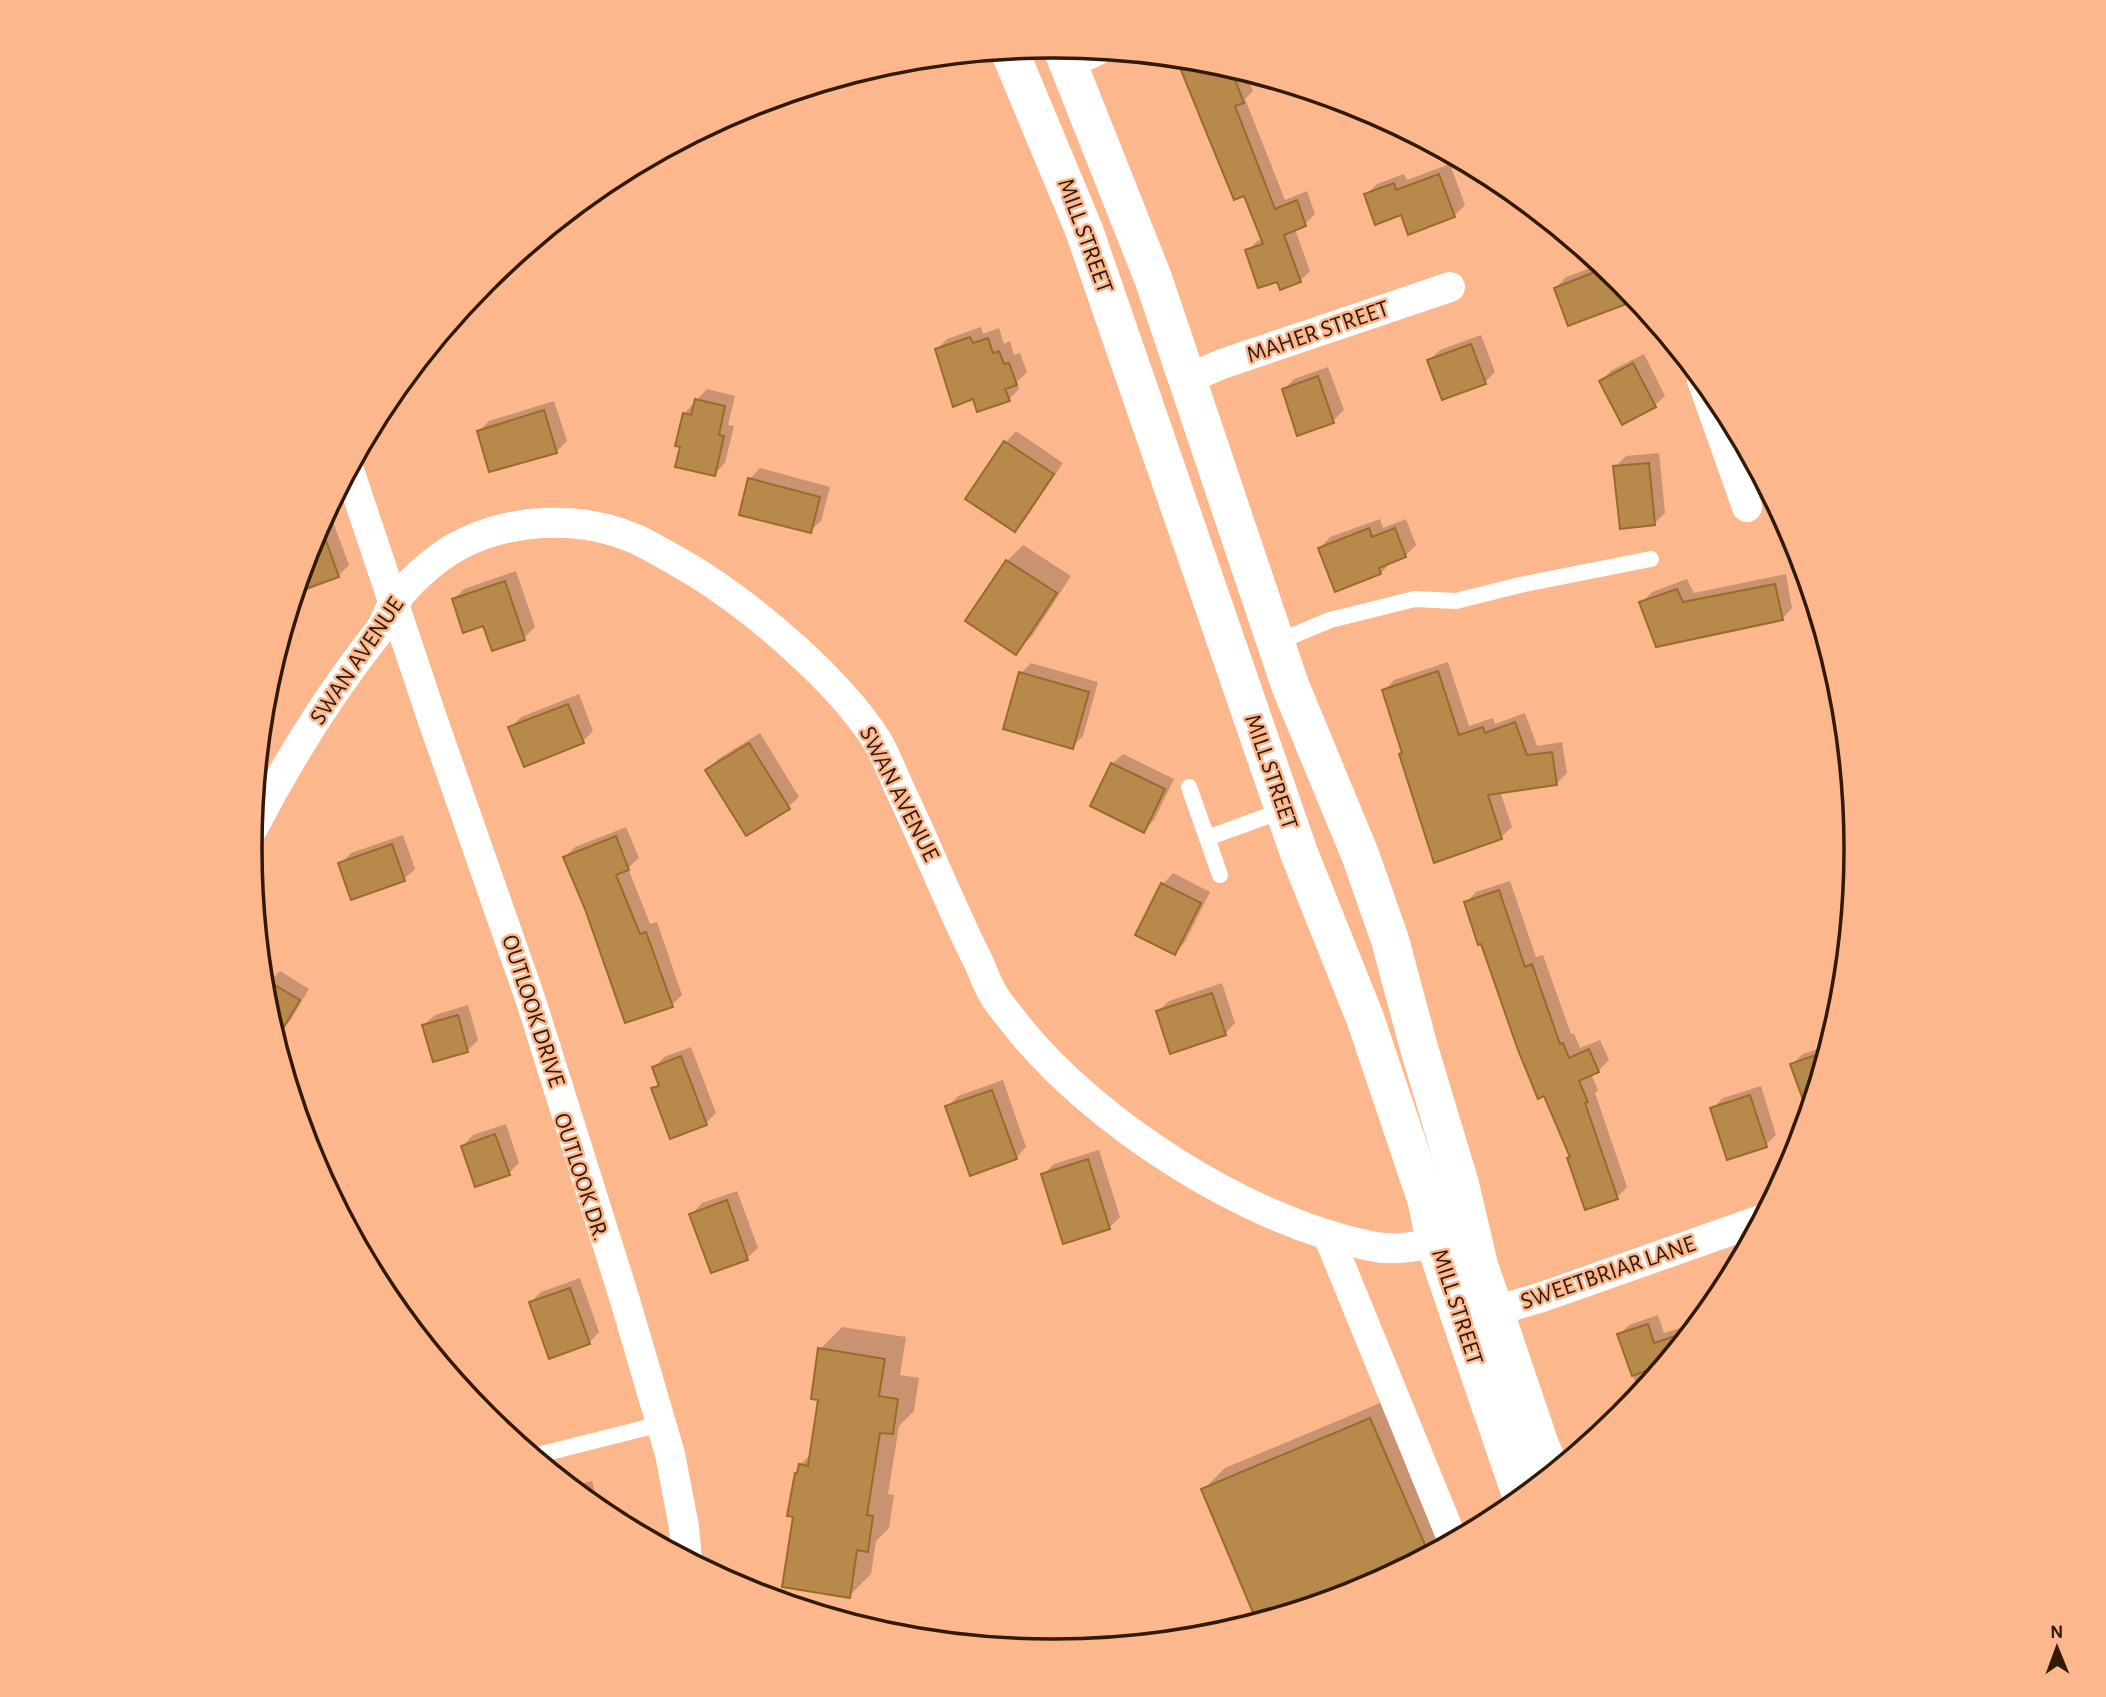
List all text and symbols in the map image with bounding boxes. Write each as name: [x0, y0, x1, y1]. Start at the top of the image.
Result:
street label: MILL STREET: [1053, 175, 1117, 297]
street label: MAHER STREET: [1244, 296, 1393, 368]
street label: SWAN AVENUE: [306, 593, 409, 729]
street label: MILL STREET: [1240, 711, 1302, 833]
street label: SWAN AVENUE: [855, 723, 943, 866]
street label: OUTLOOK DRIVE: [497, 932, 569, 1091]
street label: OUTLOOK DR.: [549, 1110, 613, 1244]
street label: SWEETBRIAR LANE: [1517, 1232, 1699, 1314]
street label: MILL STREET: [1427, 1246, 1487, 1368]
north arrow: [2022, 1613, 2092, 1683]
text: N: [2050, 1623, 2064, 1642]

